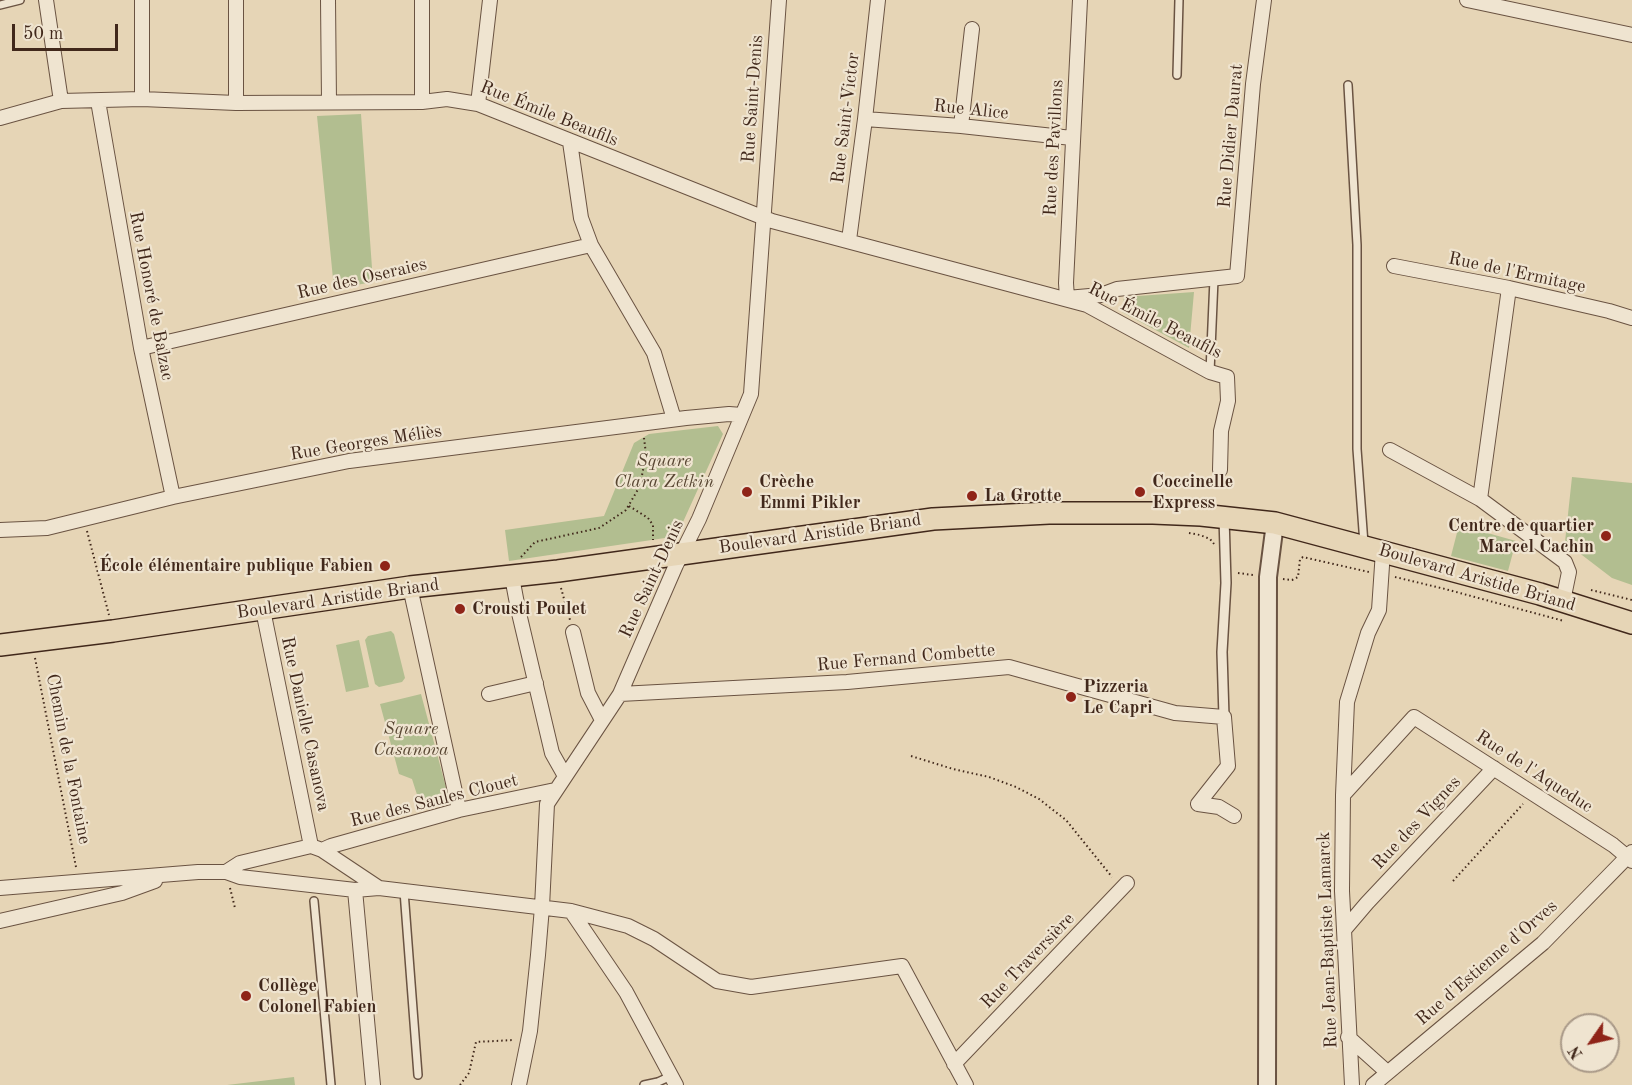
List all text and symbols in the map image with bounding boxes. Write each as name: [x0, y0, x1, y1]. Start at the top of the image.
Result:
scale bar: [15, 12, 122, 50]
text: 50 m: [23, 25, 63, 43]
street label: Rue Saint-Denis: [738, 34, 768, 164]
street label: Rue Saint-Victor: [827, 51, 865, 185]
street label: Rue Didier Daurat: [1214, 63, 1248, 209]
street label: Rue Émile Beaufils: [477, 76, 621, 152]
street label: Rue des Pavillons: [1040, 79, 1068, 217]
street label: Rue Alice: [932, 95, 1010, 125]
street label: Rue Honoré de Balzac: [124, 210, 178, 382]
street label: Rue de l'Ermitage: [1446, 248, 1588, 298]
street label: Rue des Oseraies: [295, 254, 429, 304]
street label: Rue Émile Beaufils: [1085, 278, 1225, 364]
street label: Rue Georges Méliès: [289, 420, 443, 466]
park label: Square Clara Zetkin: [614, 450, 714, 492]
place label: Crèche Emmi Pikler: [759, 471, 860, 514]
place label: Coccinelle Express: [1152, 471, 1233, 514]
marker: Crèche Emmi Pikler: [740, 485, 754, 499]
place label: La Grotte: [984, 485, 1062, 507]
marker: Coccinelle Express: [1133, 485, 1147, 499]
marker: La Grotte: [965, 489, 979, 503]
street label: Boulevard Aristide Briand: [717, 509, 923, 559]
place label: Centre de quartier Marcel Cachin: [1448, 515, 1594, 558]
street label: Rue Saint-Denis: [615, 516, 689, 642]
marker: Centre de quartier Marcel Cachin: [1599, 529, 1613, 543]
street label: Boulevard Aristide Briand: [1376, 539, 1578, 617]
place label: École élémentaire publique Fabien: [99, 555, 373, 577]
marker: École élémentaire publique Fabien: [378, 559, 392, 573]
street label: Boulevard Aristide Briand: [235, 574, 441, 624]
place label: Crousti Poulet: [472, 598, 587, 620]
marker: Crousti Poulet: [453, 602, 467, 616]
street label: Rue Danielle Casanova: [276, 635, 334, 813]
street label: Rue Fernand Combette: [816, 639, 996, 677]
street label: Chemin de la Fontaine: [41, 672, 95, 846]
place label: Pizzeria Le Capri: [1083, 676, 1153, 718]
marker: Pizzeria Le Capri: [1064, 690, 1078, 704]
park label: Square Casanova: [373, 718, 449, 760]
street label: Rue de l'Aqueduc: [1471, 726, 1597, 818]
street label: Rue des Saules Clouet: [348, 770, 520, 832]
street label: Rue des Vignes: [1368, 772, 1466, 874]
street label: Rue Jean-Baptiste Lamarck: [1313, 831, 1343, 1049]
street label: Rue d'Estienne d'Orves: [1412, 896, 1562, 1030]
street label: Rue Traversière: [977, 908, 1079, 1014]
place label: Collège Colonel Fabien: [258, 975, 377, 1018]
marker: Collège Colonel Fabien: [239, 989, 253, 1003]
north arrow: [1560, 1013, 1620, 1073]
text: N: [1567, 1042, 1587, 1061]

